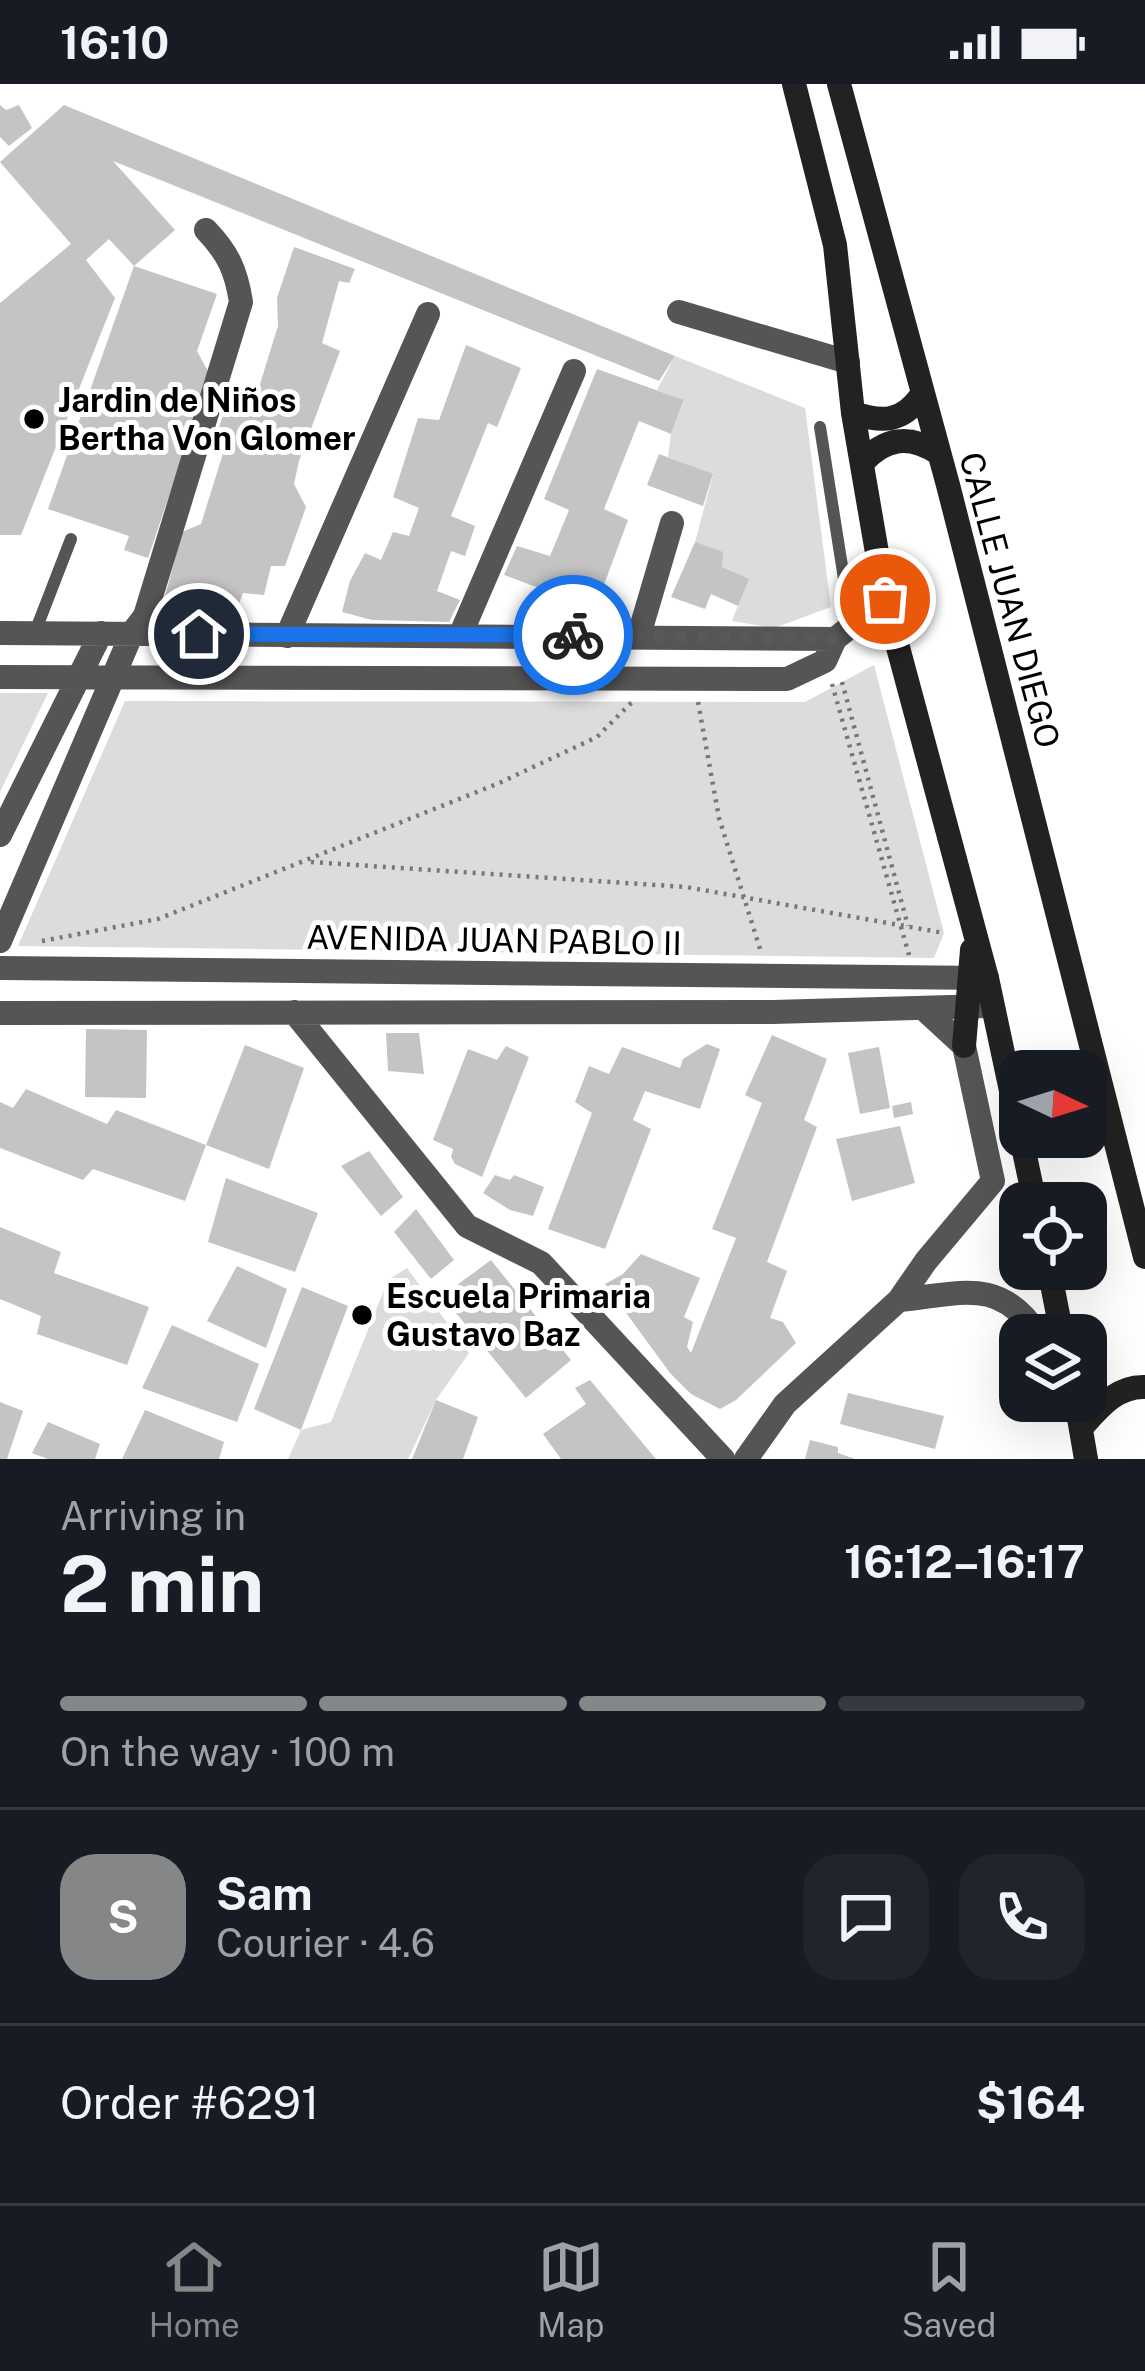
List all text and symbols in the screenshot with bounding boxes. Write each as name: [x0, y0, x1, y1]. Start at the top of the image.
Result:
text: 16:10: [60, 16, 169, 69]
place label: Jardin de Niños Bertha Von Glomer: [58, 381, 356, 457]
marker: Jardin de Niños Bertha Von Glomer: [21, 406, 47, 432]
street label: CALLE JUAN DIEGO: [952, 448, 1068, 752]
pin: [834, 548, 936, 650]
icon: bag: [852, 566, 918, 632]
courier: [513, 575, 633, 695]
pin: [148, 583, 250, 685]
icon: home: [166, 601, 232, 667]
icon: bike: [540, 602, 606, 668]
street label: AVENIDA JUAN PABLO II: [306, 918, 682, 962]
north arrow: [999, 1050, 1107, 1158]
map controls: [999, 1050, 1107, 1422]
button: locate: [999, 1182, 1107, 1290]
place label: Escuela Primaria Gustavo Baz: [386, 1277, 651, 1353]
marker: Escuela Primaria Gustavo Baz: [349, 1302, 375, 1328]
button: layers: [999, 1314, 1107, 1422]
text: Arriving in: [60, 1493, 246, 1539]
text: 16:12–16:17: [844, 1535, 1085, 1588]
text: 2 min: [60, 1538, 264, 1630]
text: On the way · 100 m: [60, 1729, 395, 1775]
button: chat: [803, 1854, 929, 1980]
button: phone: [959, 1854, 1085, 1980]
text: Sam: [216, 1867, 313, 1920]
text: S: [107, 1890, 139, 1943]
text: Courier · 4.6: [216, 1920, 435, 1966]
text: Order #6291: [60, 2076, 319, 2129]
text: $164: [976, 2076, 1085, 2129]
tab: Home: [149, 2234, 240, 2344]
tab: Map: [537, 2234, 604, 2344]
tab: Saved: [902, 2234, 996, 2344]

